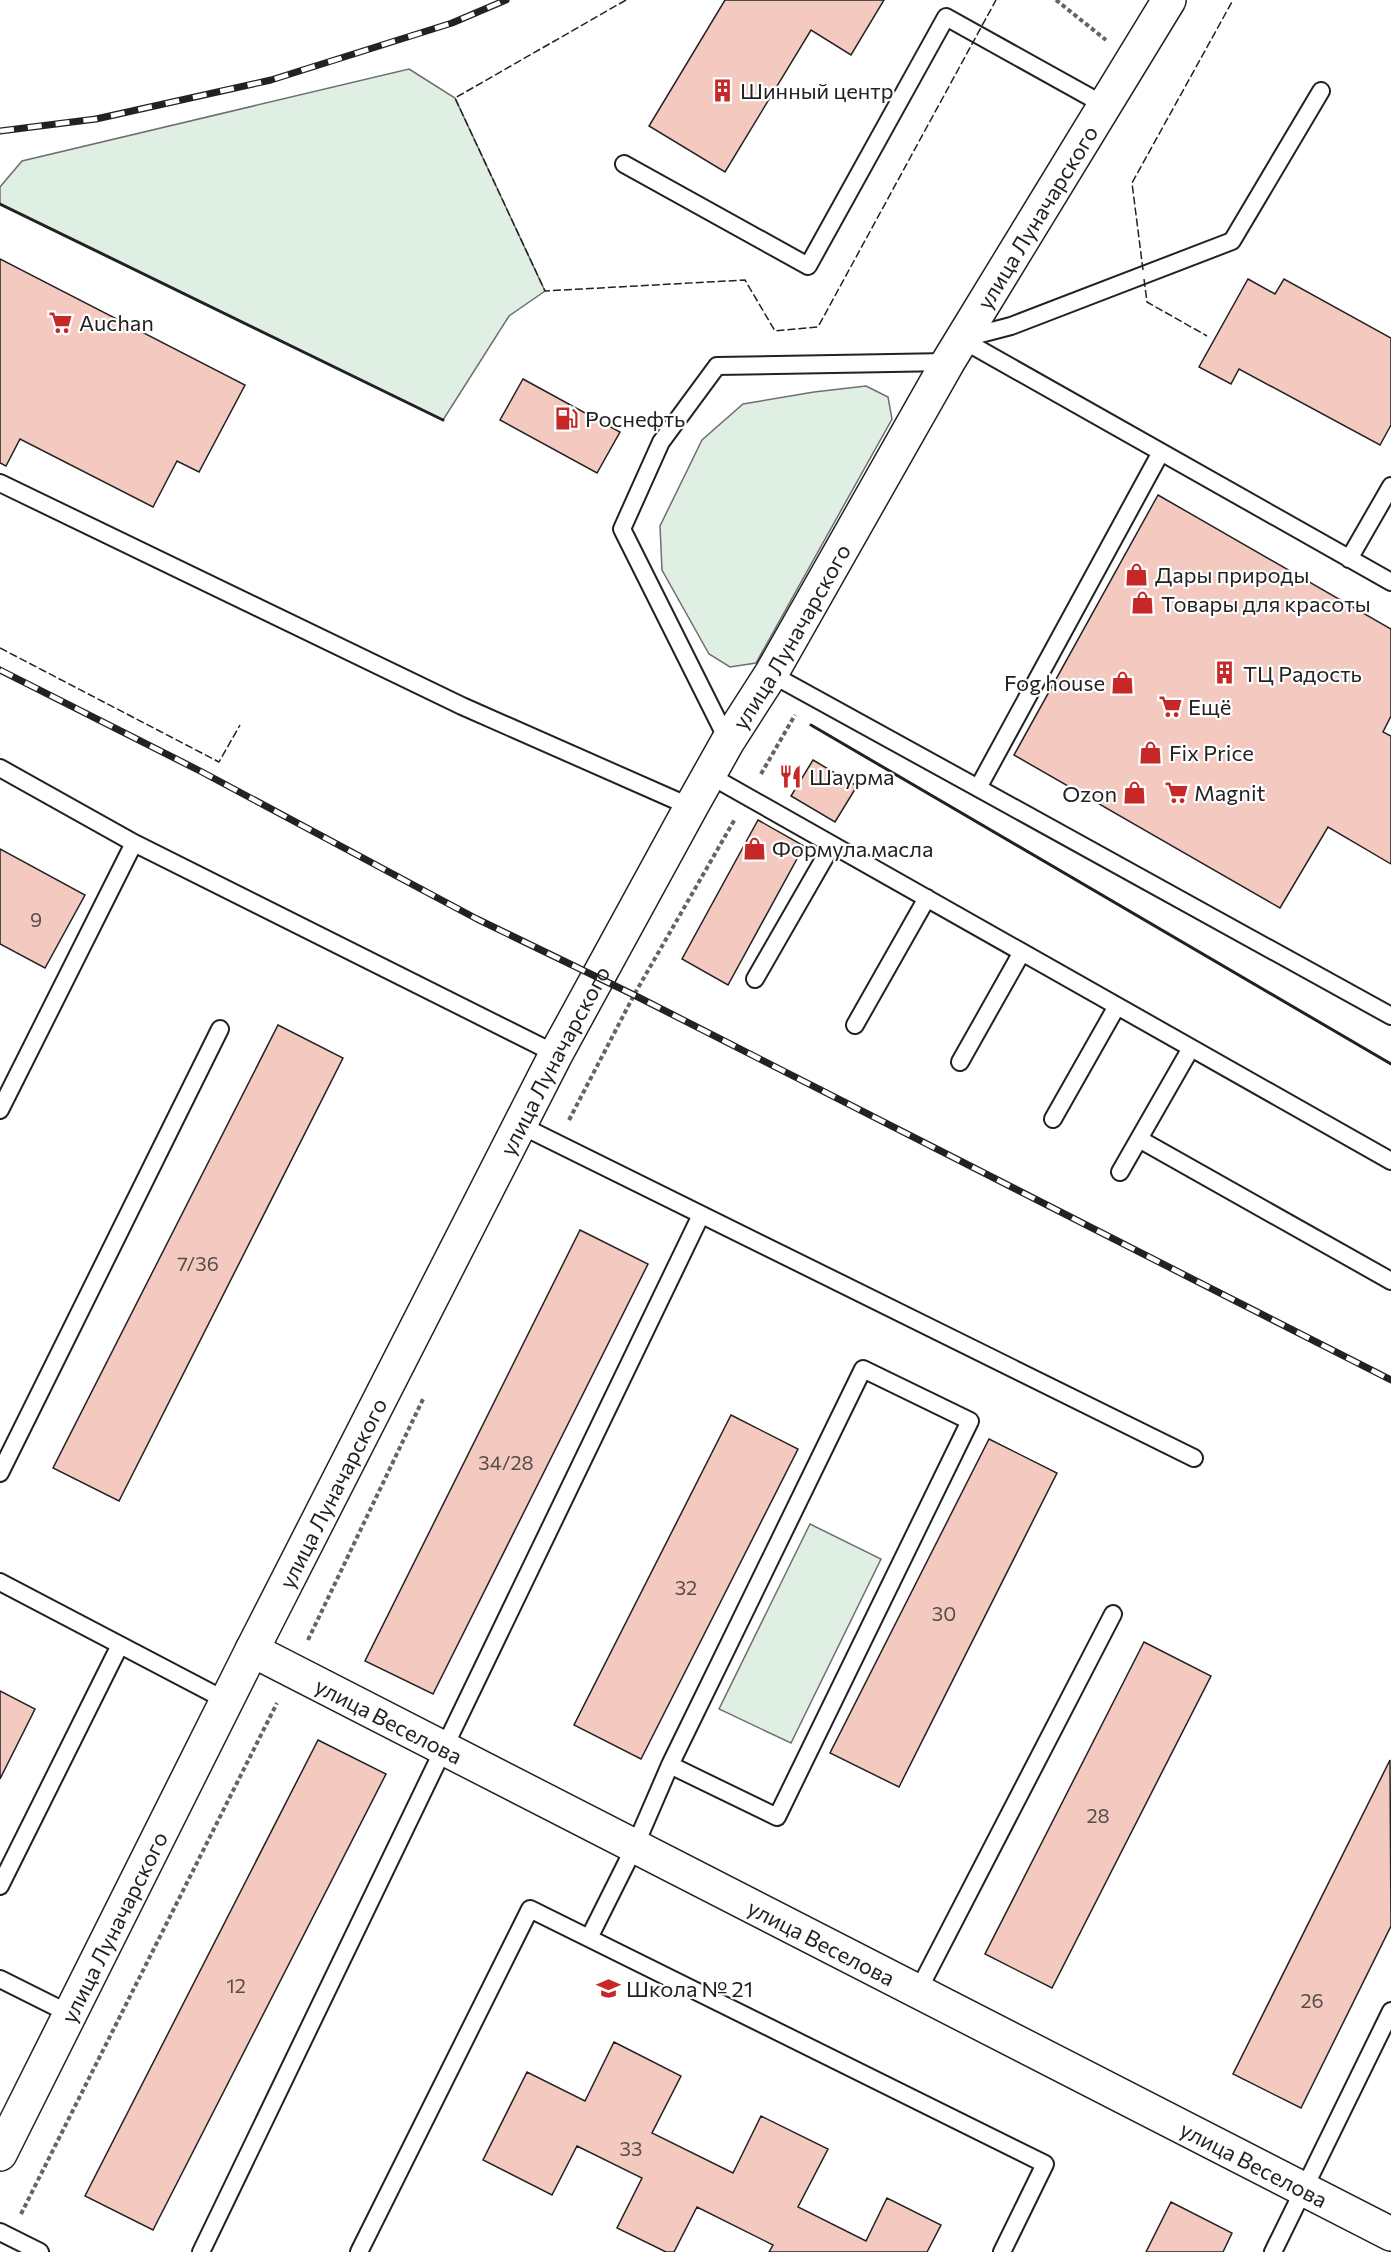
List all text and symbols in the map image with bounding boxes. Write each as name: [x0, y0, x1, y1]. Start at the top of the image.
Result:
building icon: Шинный центр: [709, 77, 735, 103]
place label: Шинный центр: [740, 77, 894, 104]
street label: улица Луначарского: [970, 120, 1103, 314]
supermarket icon: Auchan: [48, 309, 74, 335]
place label: Auchan: [79, 309, 154, 336]
fuel station icon: Роснефть: [554, 405, 580, 431]
place label: Роснефть: [585, 405, 685, 432]
street label: улица Луначарского: [726, 539, 856, 734]
shop icon: Дары природы: [1124, 561, 1150, 587]
place label: Дары природы: [1155, 561, 1309, 588]
shop icon: Товары для красоты: [1130, 590, 1156, 616]
place label: Товары для красоты: [1161, 590, 1371, 617]
building icon: ТЦ Радость: [1212, 660, 1238, 686]
place label: ТЦ Радость: [1243, 660, 1362, 687]
place label: Fog house: [1004, 669, 1105, 696]
shop icon: Fog house: [1110, 669, 1136, 695]
supermarket icon: Ещё: [1157, 693, 1183, 719]
place label: Ещё: [1188, 693, 1231, 720]
shop icon: Fix Price: [1138, 739, 1164, 765]
place label: Fix Price: [1169, 739, 1254, 766]
restaurant icon: Шаурма: [778, 763, 804, 789]
place label: Шаурма: [809, 763, 894, 790]
supermarket icon: Magnit: [1163, 779, 1189, 805]
place label: Magnit: [1194, 779, 1266, 806]
place label: Ozon: [1062, 780, 1117, 807]
shop icon: Ozon: [1122, 780, 1148, 806]
shop icon: Формула масла: [741, 835, 767, 861]
place label: Формула масла: [772, 835, 933, 862]
house number: 9: [30, 907, 42, 931]
street label: улица Луначарского: [493, 961, 615, 1160]
house number: 7/36: [177, 1251, 219, 1275]
street label: улица Луначарского: [272, 1393, 392, 1593]
house number: 34/28: [478, 1450, 534, 1474]
house number: 32: [675, 1575, 697, 1599]
house number: 30: [932, 1601, 956, 1625]
street label: улица Веселова: [311, 1671, 467, 1769]
house number: 28: [1086, 1803, 1110, 1827]
street label: улица Луначарского: [54, 1827, 173, 2027]
street label: улица Веселова: [743, 1893, 900, 1991]
house number: 12: [226, 1973, 246, 1997]
school or university icon: Школа № 21: [595, 1975, 621, 2001]
place label: Школа № 21: [626, 1975, 753, 2002]
house number: 26: [1300, 1988, 1324, 2012]
street label: улица Веселова: [1176, 2115, 1332, 2213]
house number: 33: [620, 2136, 642, 2160]

